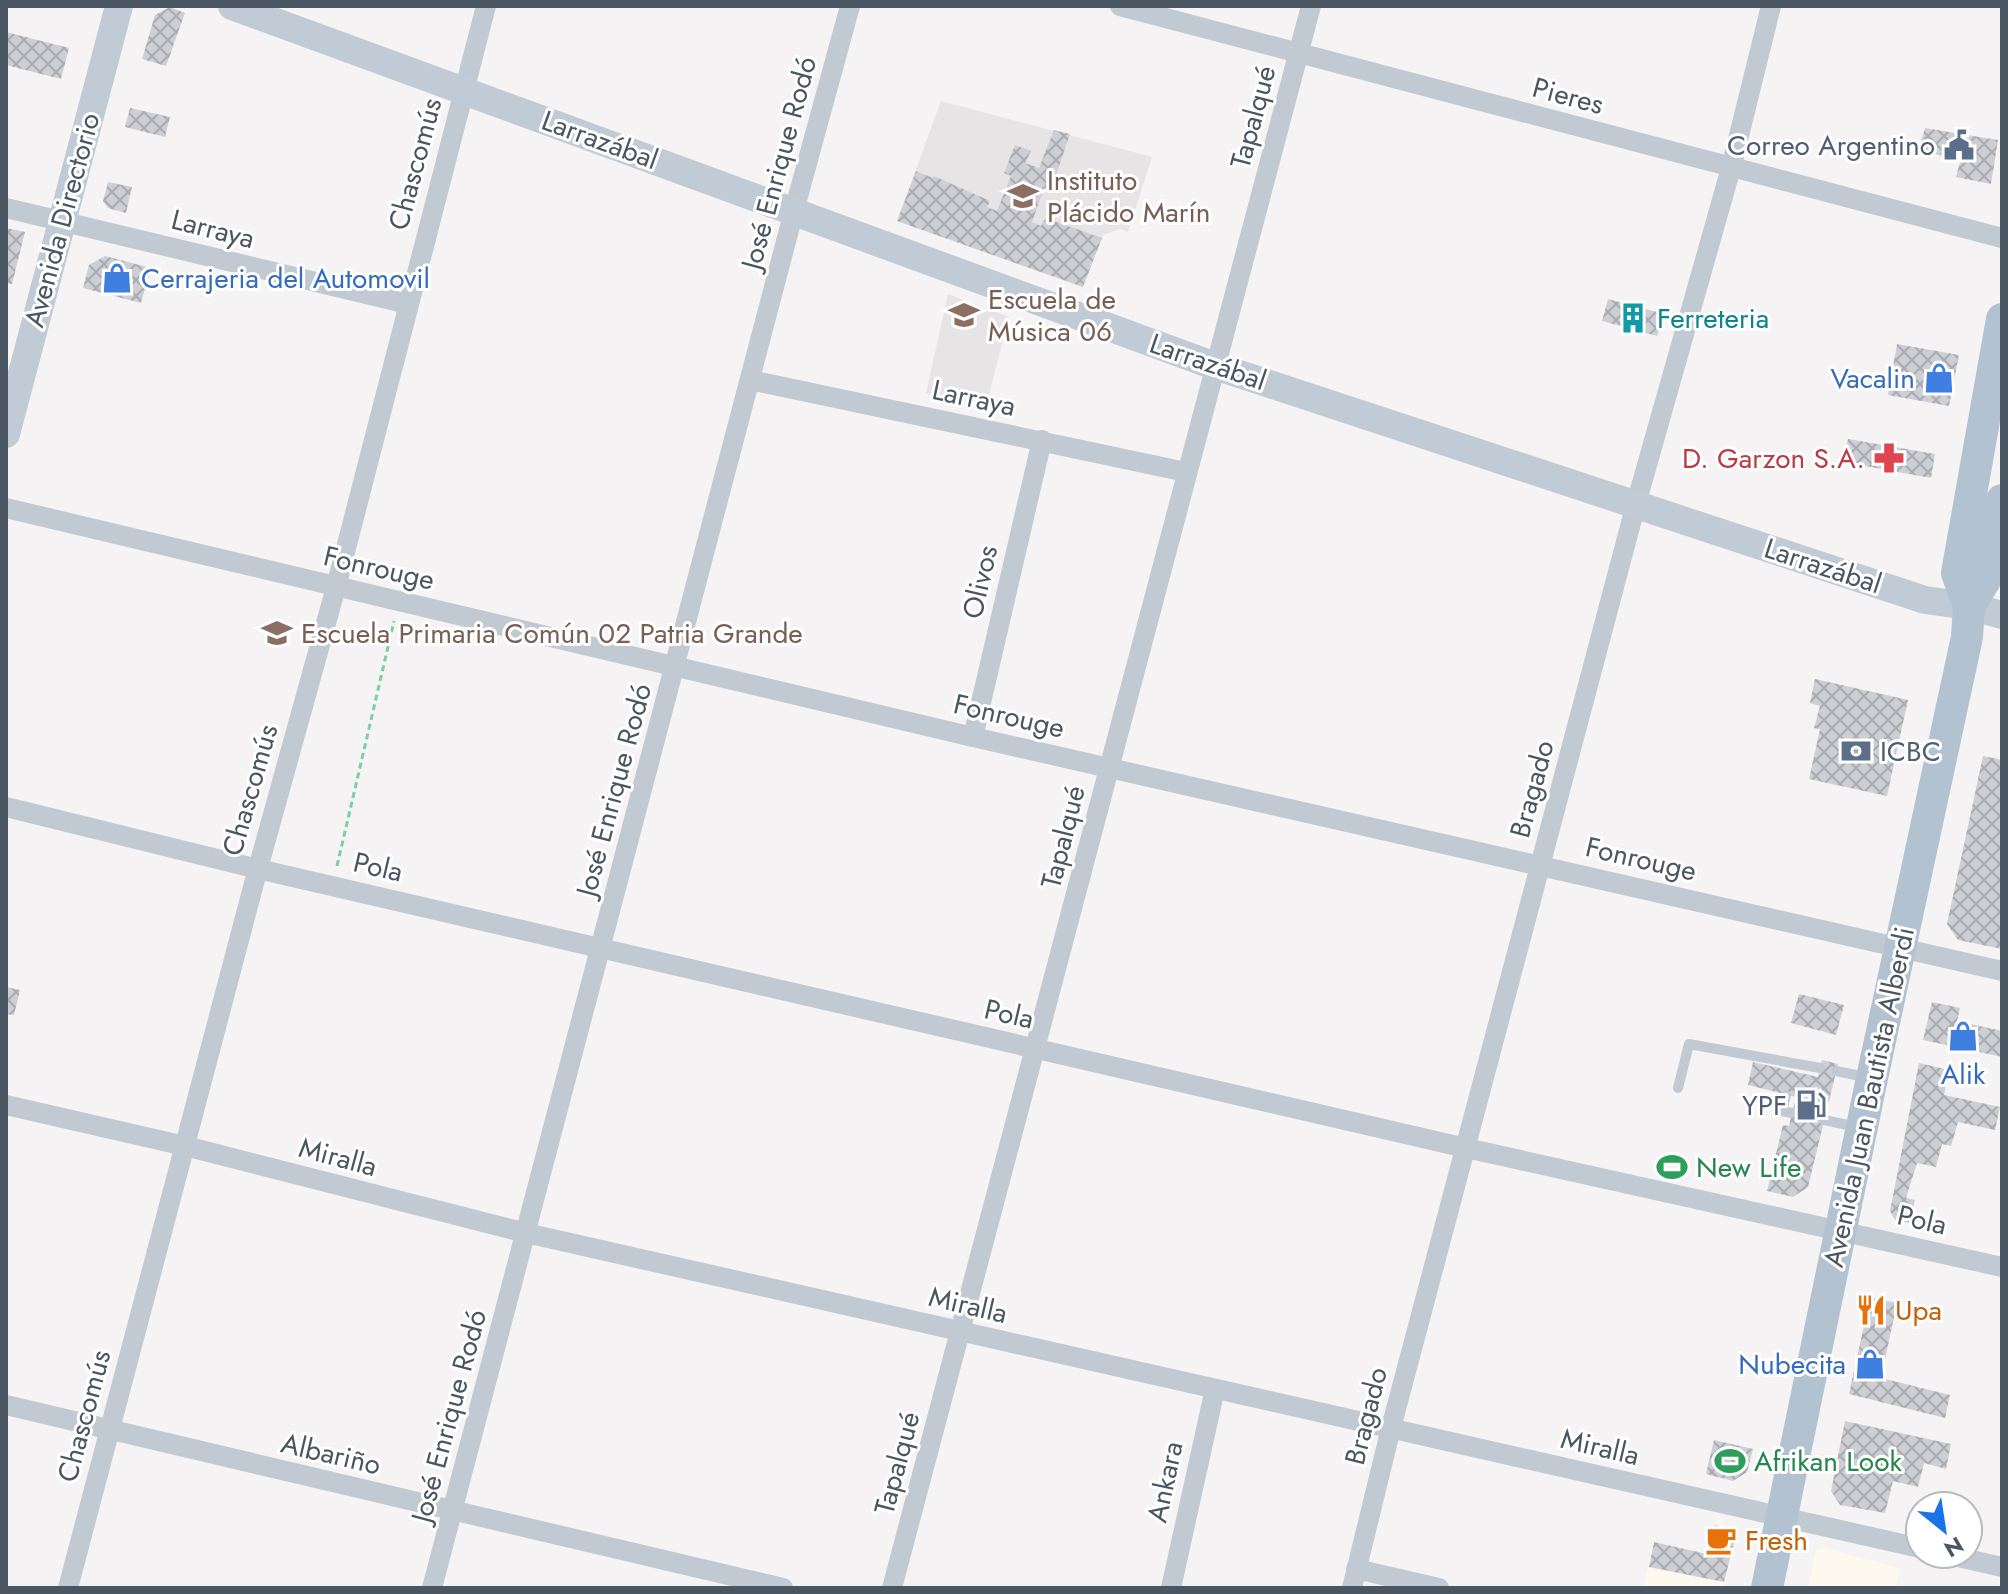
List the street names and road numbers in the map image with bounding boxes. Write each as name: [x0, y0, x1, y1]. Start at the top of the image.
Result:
street label: José Enrique Rodó: [730, 52, 827, 278]
street label: Tapalqué: [1220, 61, 1286, 173]
street label: Pieres: [1528, 67, 1608, 125]
street label: Chascomús: [378, 93, 452, 235]
street label: Larrazábal: [536, 100, 664, 180]
street label: Avenida Directorio: [14, 108, 110, 332]
street label: Larraya: [167, 199, 259, 259]
street label: Larrazábal: [1144, 323, 1272, 401]
street label: Larraya: [928, 369, 1020, 427]
street label: Larrazábal: [1759, 528, 1887, 604]
street label: Fonrouge: [319, 535, 439, 601]
street label: Olivos: [952, 541, 1008, 623]
street label: José Enrique Rodó: [565, 679, 662, 905]
street label: Fonrouge: [949, 683, 1069, 749]
street label: Chascomús: [212, 719, 288, 861]
street label: Bragado: [1499, 736, 1565, 842]
street label: Tapalqué: [1030, 781, 1096, 893]
street label: Fonrouge: [1581, 826, 1701, 892]
street label: Pola: [349, 841, 407, 893]
street label: Avenida Juan Bautista Alberdi: [1813, 923, 1925, 1271]
street label: Pola: [980, 988, 1038, 1040]
street label: Miralla: [294, 1127, 382, 1187]
street label: Pola: [1893, 1194, 1951, 1246]
street label: Miralla: [925, 1276, 1011, 1334]
street label: José Enrique Rodó: [400, 1305, 497, 1531]
street label: Chascomús: [47, 1345, 121, 1487]
street label: Bragado: [1334, 1363, 1398, 1469]
street label: Tapalqué: [864, 1407, 930, 1519]
street label: Miralla: [1557, 1418, 1643, 1476]
street label: Albariño: [277, 1423, 385, 1485]
street label: Ankara: [1136, 1438, 1194, 1526]

